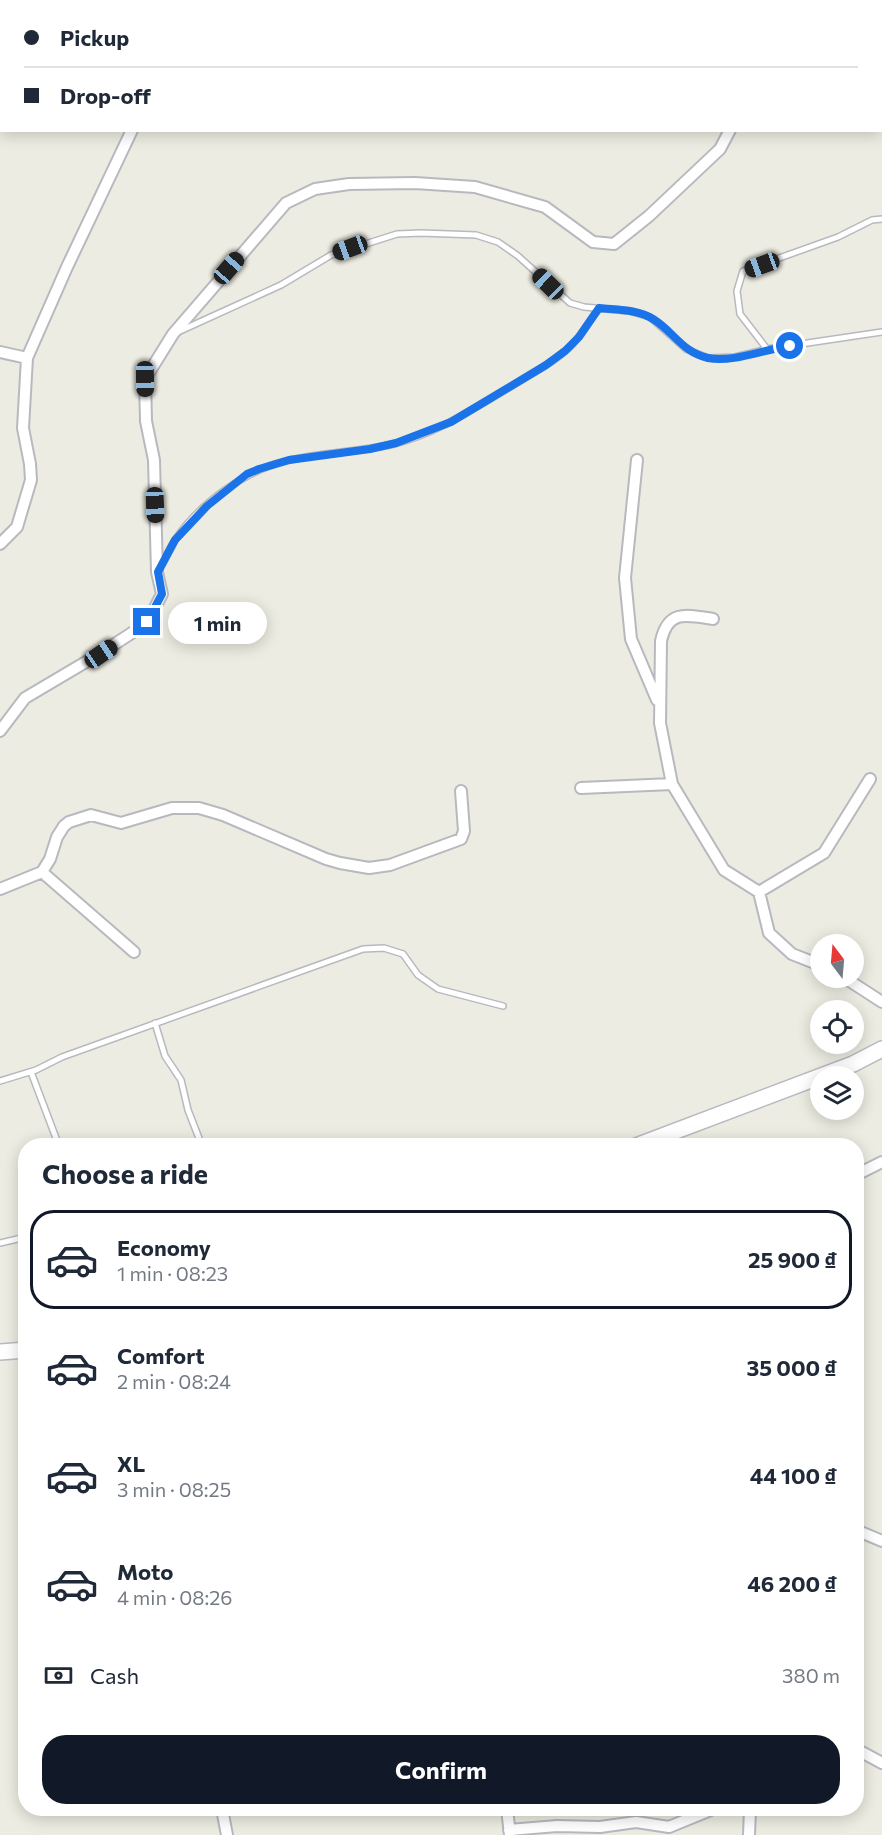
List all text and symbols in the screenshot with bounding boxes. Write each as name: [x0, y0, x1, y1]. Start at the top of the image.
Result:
text: Pickup: [60, 24, 129, 51]
text: Drop-off: [60, 82, 151, 109]
car: [330, 233, 370, 263]
car: [210, 249, 248, 287]
car: [742, 250, 782, 280]
car: [529, 265, 567, 303]
route start: [776, 332, 803, 359]
car: [136, 361, 154, 397]
car: [145, 487, 165, 523]
callout: 1 min: [168, 601, 267, 643]
route end: [133, 608, 160, 635]
text: 1 min: [194, 611, 241, 635]
car: [81, 636, 121, 672]
north arrow: [810, 934, 864, 988]
map controls: [810, 934, 864, 1120]
button: locate: [810, 1000, 864, 1054]
button: layers: [810, 1066, 864, 1120]
text: Choose a ride: [42, 1157, 208, 1190]
icon: car: [45, 1233, 99, 1287]
text: Economy: [117, 1234, 211, 1261]
text: 25 900 ₫: [748, 1246, 837, 1273]
text: 1 min · 08:23: [117, 1261, 228, 1285]
icon: car: [45, 1341, 99, 1395]
text: Comfort: [117, 1342, 205, 1369]
text: 35 000 ₫: [747, 1354, 837, 1381]
text: 2 min · 08:24: [117, 1369, 231, 1393]
icon: car: [45, 1449, 99, 1503]
text: XL: [117, 1450, 145, 1477]
text: 44 100 ₫: [750, 1462, 837, 1489]
text: 3 min · 08:25: [117, 1477, 231, 1501]
icon: car: [45, 1557, 99, 1611]
text: Moto: [117, 1558, 173, 1585]
text: 46 200 ₫: [747, 1570, 837, 1597]
text: 4 min · 08:26: [117, 1585, 232, 1609]
icon: cash: [42, 1659, 75, 1692]
text: Cash: [90, 1662, 139, 1689]
text: 380 m: [782, 1663, 840, 1687]
button: Confirm: [42, 1735, 840, 1804]

